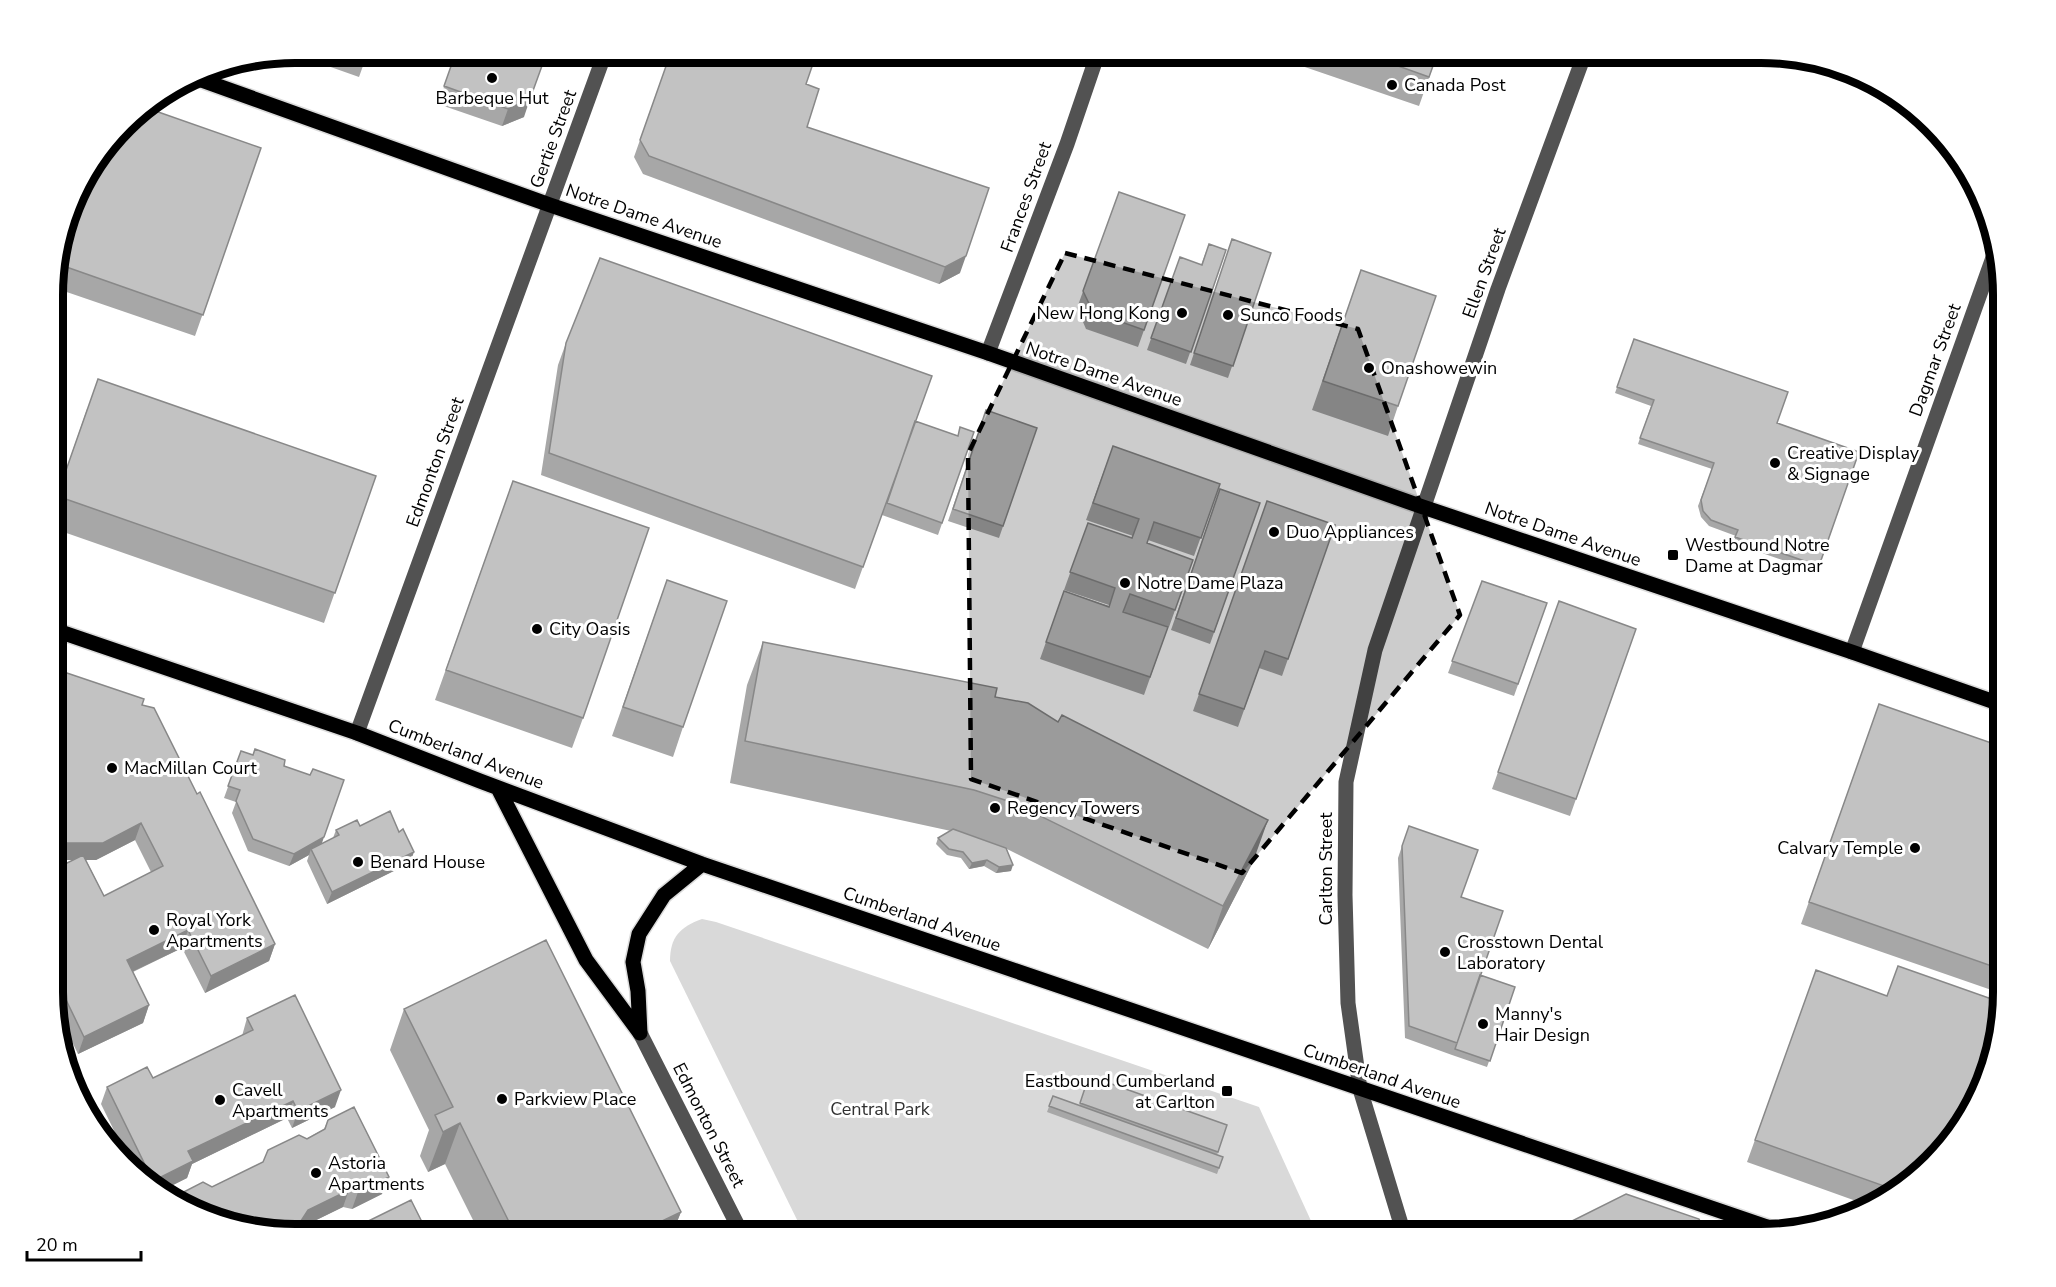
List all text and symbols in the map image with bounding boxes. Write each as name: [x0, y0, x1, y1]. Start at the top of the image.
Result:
marker: Barbeque Hut: [485, 71, 499, 85]
place label: Canada Post: [1404, 73, 1506, 97]
marker: Canada Post: [1385, 78, 1399, 92]
place label: Barbeque Hut: [435, 86, 549, 110]
street label: Gertie Street: [524, 86, 582, 192]
street label: Frances Street: [995, 138, 1057, 256]
street label: Notre Dame Avenue: [563, 178, 725, 254]
street label: Ellen Street: [1457, 224, 1512, 322]
street label: Dagmar Street: [1903, 300, 1967, 420]
place label: New Hong Kong: [1037, 301, 1170, 325]
place label: Sunco Foods: [1240, 303, 1343, 327]
marker: New Hong Kong: [1175, 306, 1189, 320]
marker: Sunco Foods: [1221, 308, 1235, 322]
street label: Notre Dame Avenue: [1023, 336, 1185, 412]
place label: Onashowewin: [1381, 356, 1497, 380]
marker: Onashowewin: [1362, 361, 1376, 375]
street label: Edmonton Street: [400, 393, 470, 530]
place label: Creative Display & Signage: [1787, 441, 1920, 486]
marker: Creative Display & Signage: [1768, 456, 1782, 470]
street label: Notre Dame Avenue: [1482, 496, 1644, 572]
place label: Duo Appliances: [1286, 520, 1414, 544]
marker: Duo Appliances: [1267, 525, 1281, 539]
place label: Westbound Notre Dame at Dagmar: [1685, 533, 1830, 578]
marker: Westbound Notre Dame at Dagmar: [1666, 548, 1680, 562]
place label: Notre Dame Plaza: [1137, 571, 1284, 595]
marker: Notre Dame Plaza: [1118, 576, 1132, 590]
place label: City Oasis: [549, 617, 630, 641]
marker: City Oasis: [530, 622, 544, 636]
street label: Cumberland Avenue: [384, 713, 548, 795]
place label: MacMillan Court: [124, 756, 257, 780]
marker: MacMillan Court: [105, 761, 119, 775]
place label: Regency Towers: [1007, 796, 1140, 820]
marker: Regency Towers: [988, 801, 1002, 815]
street label: Carlton Street: [1314, 812, 1338, 926]
place label: Calvary Temple: [1777, 836, 1903, 860]
marker: Calvary Temple: [1908, 841, 1922, 855]
place label: Benard House: [370, 850, 485, 874]
marker: Benard House: [351, 855, 365, 869]
street label: Cumberland Avenue: [840, 881, 1004, 957]
place label: Royal York Apartments: [166, 908, 263, 953]
marker: Royal York Apartments: [147, 923, 161, 937]
place label: Crosstown Dental Laboratory: [1457, 930, 1604, 975]
marker: Crosstown Dental Laboratory: [1438, 945, 1452, 959]
place label: Manny's Hair Design: [1495, 1002, 1590, 1047]
marker: Manny's Hair Design: [1476, 1017, 1490, 1031]
street label: Cumberland Avenue: [1300, 1038, 1464, 1114]
street label: Edmonton Street: [667, 1059, 751, 1192]
place label: Eastbound Cumberland at Carlton: [1025, 1069, 1215, 1114]
place label: Cavell Apartments: [232, 1078, 329, 1123]
marker: Eastbound Cumberland at Carlton: [1220, 1084, 1234, 1098]
place label: Parkview Place: [514, 1087, 636, 1111]
marker: Parkview Place: [495, 1092, 509, 1106]
marker: Cavell Apartments: [213, 1093, 227, 1107]
park label: Central Park: [830, 1097, 931, 1121]
place label: Astoria Apartments: [328, 1151, 425, 1196]
marker: Astoria Apartments: [309, 1166, 323, 1180]
scale bar: [27, 1224, 141, 1262]
text: 20 m: [36, 1233, 78, 1257]

